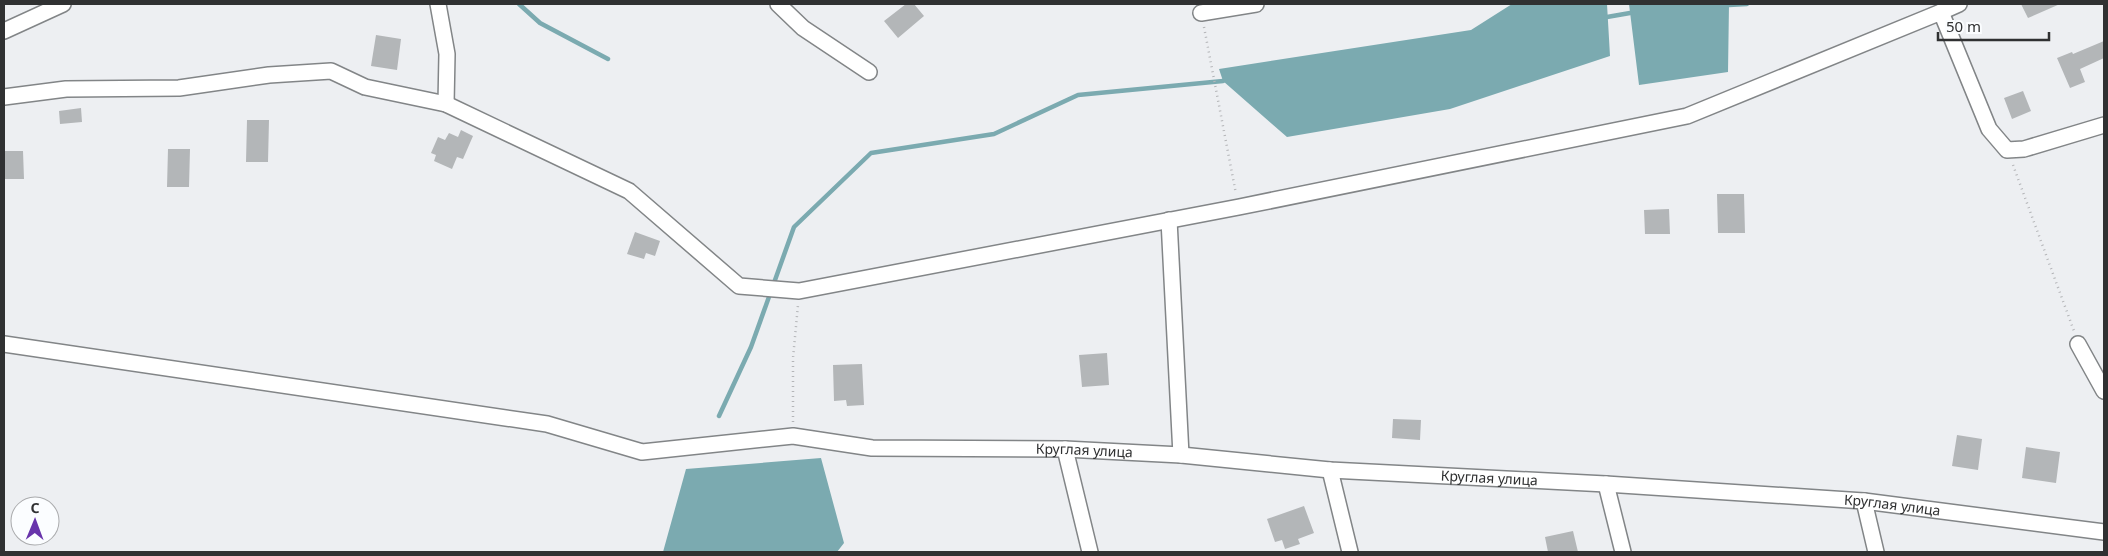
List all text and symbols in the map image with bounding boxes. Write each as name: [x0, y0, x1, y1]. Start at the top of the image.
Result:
scale bar: [1938, 10, 2049, 42]
text: 50 m: [1946, 16, 1981, 36]
street label: Круглая улица: [1036, 439, 1133, 461]
street label: Круглая улица: [1440, 466, 1538, 490]
street label: Круглая улица: [1843, 490, 1942, 520]
north arrow: [10, 496, 60, 546]
text: С: [31, 498, 40, 517]

